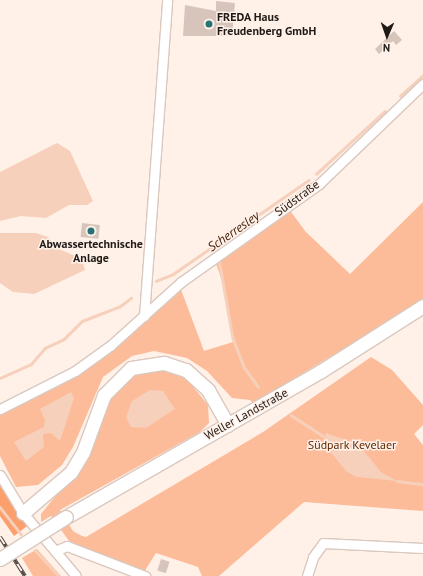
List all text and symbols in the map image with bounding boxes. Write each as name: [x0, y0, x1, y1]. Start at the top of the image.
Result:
place label: FREDA Haus Freudenberg GmbH: [217, 10, 316, 38]
north arrow: [367, 16, 407, 56]
marker: FREDA Haus Freudenberg GmbH: [204, 19, 214, 29]
text: N: [383, 41, 390, 55]
street label: Südstraße: [272, 177, 322, 219]
water label: Scherresley: [205, 208, 263, 256]
marker: Abwassertechnische Anlage: [86, 226, 96, 236]
place label: Abwassertechnische Anlage: [39, 237, 143, 265]
street label: Weller Landstraße: [202, 385, 290, 443]
park label: Südpark Kevelaer: [308, 438, 396, 452]

